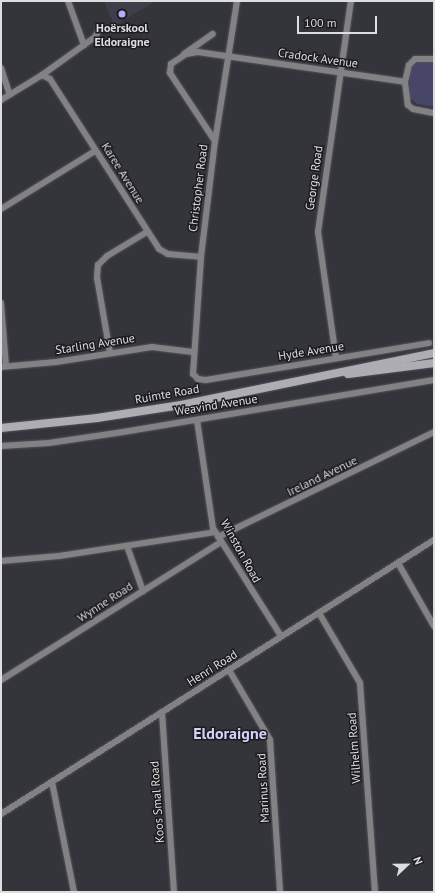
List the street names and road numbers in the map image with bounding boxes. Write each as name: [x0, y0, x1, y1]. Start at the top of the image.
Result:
street label: Cradock Avenue: [277, 45, 359, 71]
street label: Karee Avenue: [98, 140, 148, 206]
street label: Christopher Road: [185, 143, 211, 233]
street label: George Road: [302, 145, 326, 211]
street label: Starling Avenue: [54, 331, 136, 357]
street label: Hyde Avenue: [277, 339, 345, 363]
street label: Ruimte Road: [134, 381, 200, 407]
street label: Weavind Avenue: [173, 391, 259, 419]
street label: Ireland Avenue: [284, 453, 360, 499]
street label: Winston Road: [218, 517, 264, 585]
street label: Wynne Road: [75, 579, 135, 625]
street label: Henri Road: [184, 647, 240, 689]
street label: Wilhelm Road: [344, 712, 364, 784]
street label: Marinus Road: [254, 753, 272, 823]
street label: Koos Smal Road: [147, 761, 167, 843]

